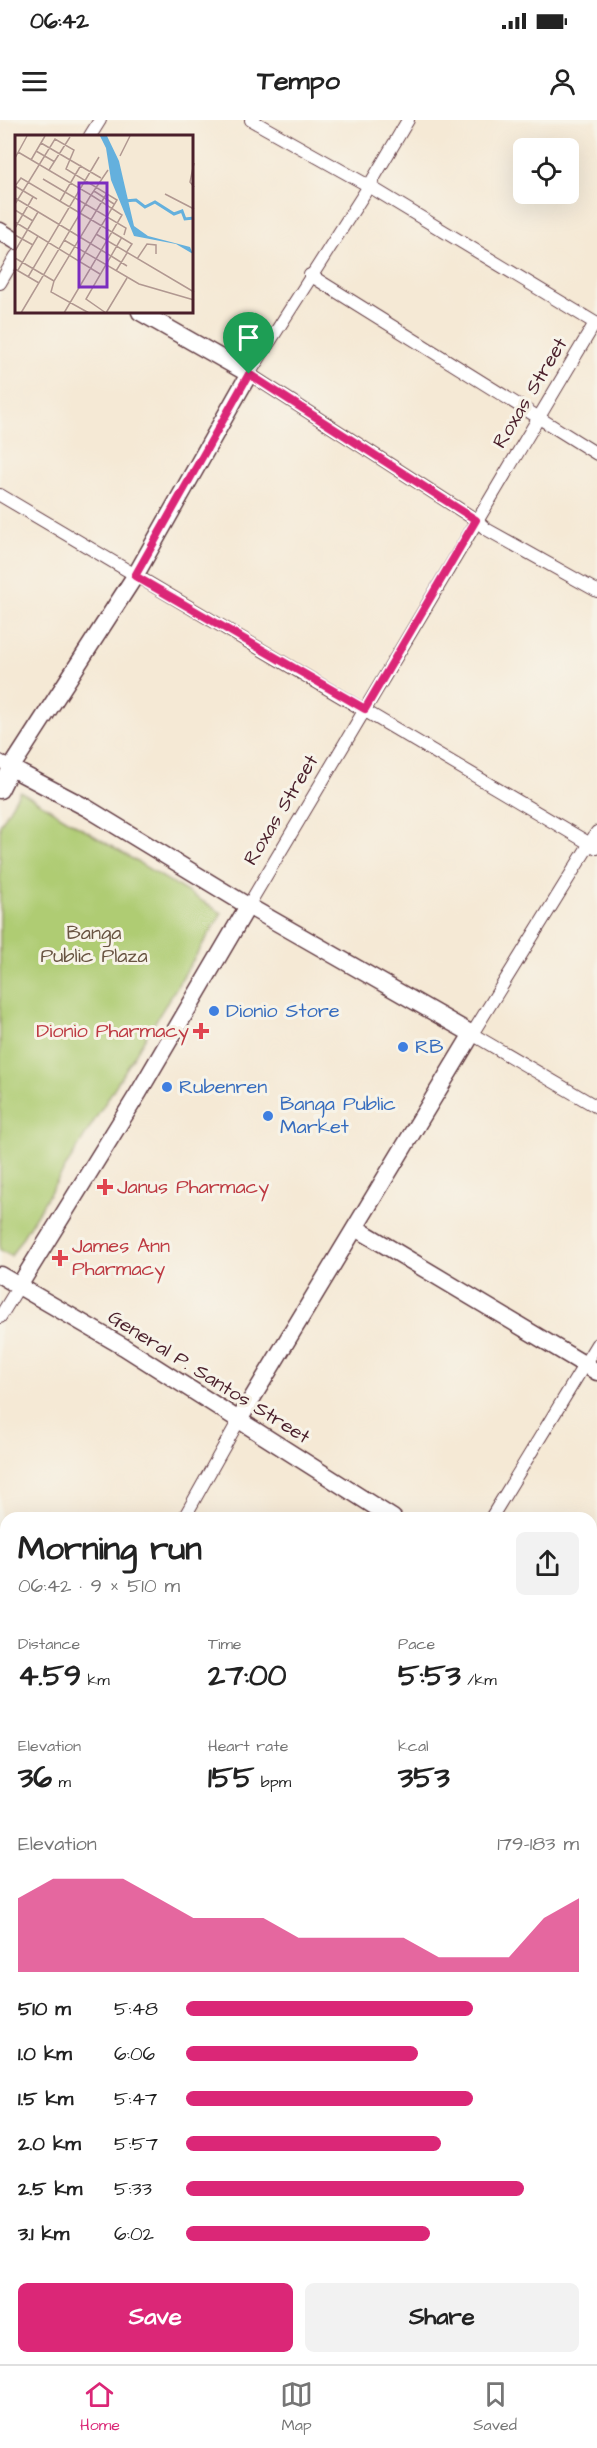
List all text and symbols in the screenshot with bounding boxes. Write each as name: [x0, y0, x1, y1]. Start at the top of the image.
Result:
text: 06:42: [30, 6, 89, 37]
text: Tempo: [257, 62, 340, 100]
icon: menu: [18, 65, 51, 98]
icon: person: [546, 65, 579, 98]
inset map: [15, 135, 194, 314]
map controls: [513, 138, 579, 204]
button: locate: [513, 138, 579, 204]
pin: [223, 312, 274, 374]
icon: arrive: [232, 321, 265, 354]
street label: Roxas Street: [486, 332, 574, 454]
street label: Roxas Street: [237, 749, 325, 871]
park label: Banga Public Plaza: [40, 919, 148, 970]
place label: Dionio Store: [226, 997, 340, 1025]
marker: Dionio Store: [207, 1004, 221, 1018]
place label: Dionio Pharmacy: [36, 1017, 189, 1046]
marker: Dionio Pharmacy: [194, 1024, 208, 1038]
place label: RB: [415, 1033, 443, 1061]
marker: RB: [396, 1040, 410, 1054]
place label: Rubenren: [179, 1073, 267, 1101]
marker: Rubenren: [160, 1080, 174, 1094]
place label: Banga Public Market: [280, 1090, 396, 1141]
marker: Banga Public Market: [261, 1109, 275, 1123]
place label: Janus Pharmacy: [117, 1173, 269, 1202]
marker: Janus Pharmacy: [98, 1180, 112, 1194]
place label: James Ann Pharmacy: [72, 1232, 170, 1284]
marker: James Ann Pharmacy: [53, 1251, 67, 1265]
street label: General P. Santos Street: [103, 1303, 315, 1451]
text: Morning run: [18, 1526, 202, 1572]
button: share: [516, 1532, 579, 1595]
text: 06:42 · 9 × 510 m: [18, 1572, 180, 1600]
text: Distance: [18, 1633, 80, 1655]
text: Time: [208, 1633, 242, 1655]
text: Pace: [398, 1633, 435, 1655]
text: 4.59: [18, 1655, 81, 1697]
text: 27:00: [208, 1655, 287, 1697]
text: 5:53: [398, 1655, 461, 1697]
text: km: [81, 1669, 110, 1691]
text: /km: [461, 1669, 497, 1691]
text: Elevation: [18, 1735, 81, 1757]
text: Heart rate: [208, 1735, 288, 1757]
text: kcal: [398, 1735, 429, 1757]
text: 36: [18, 1757, 52, 1799]
text: 155: [208, 1757, 254, 1799]
text: 353: [398, 1757, 450, 1799]
text: m: [52, 1771, 71, 1793]
text: bpm: [254, 1771, 291, 1793]
text: Elevation: [18, 1830, 97, 1858]
text: 179–183 m: [497, 1830, 579, 1858]
text: 510 m: [18, 1995, 71, 2023]
text: 5:48: [114, 1995, 158, 2023]
text: 1.0 km: [18, 2040, 72, 2068]
text: 6:06: [114, 2040, 155, 2068]
text: 1.5 km: [18, 2085, 73, 2113]
text: 5:47: [114, 2085, 157, 2113]
text: 2.0 km: [18, 2130, 81, 2158]
text: 5:57: [114, 2130, 158, 2158]
text: 2.5 km: [18, 2175, 82, 2203]
text: 5:33: [114, 2175, 152, 2203]
text: 3.1 km: [18, 2220, 69, 2248]
text: 6:02: [114, 2220, 154, 2248]
button: Save: [18, 2283, 293, 2352]
button: Share: [305, 2283, 579, 2352]
tab: Home: [80, 2378, 120, 2436]
tab: Map: [280, 2378, 313, 2436]
tab: Saved: [473, 2378, 517, 2436]

